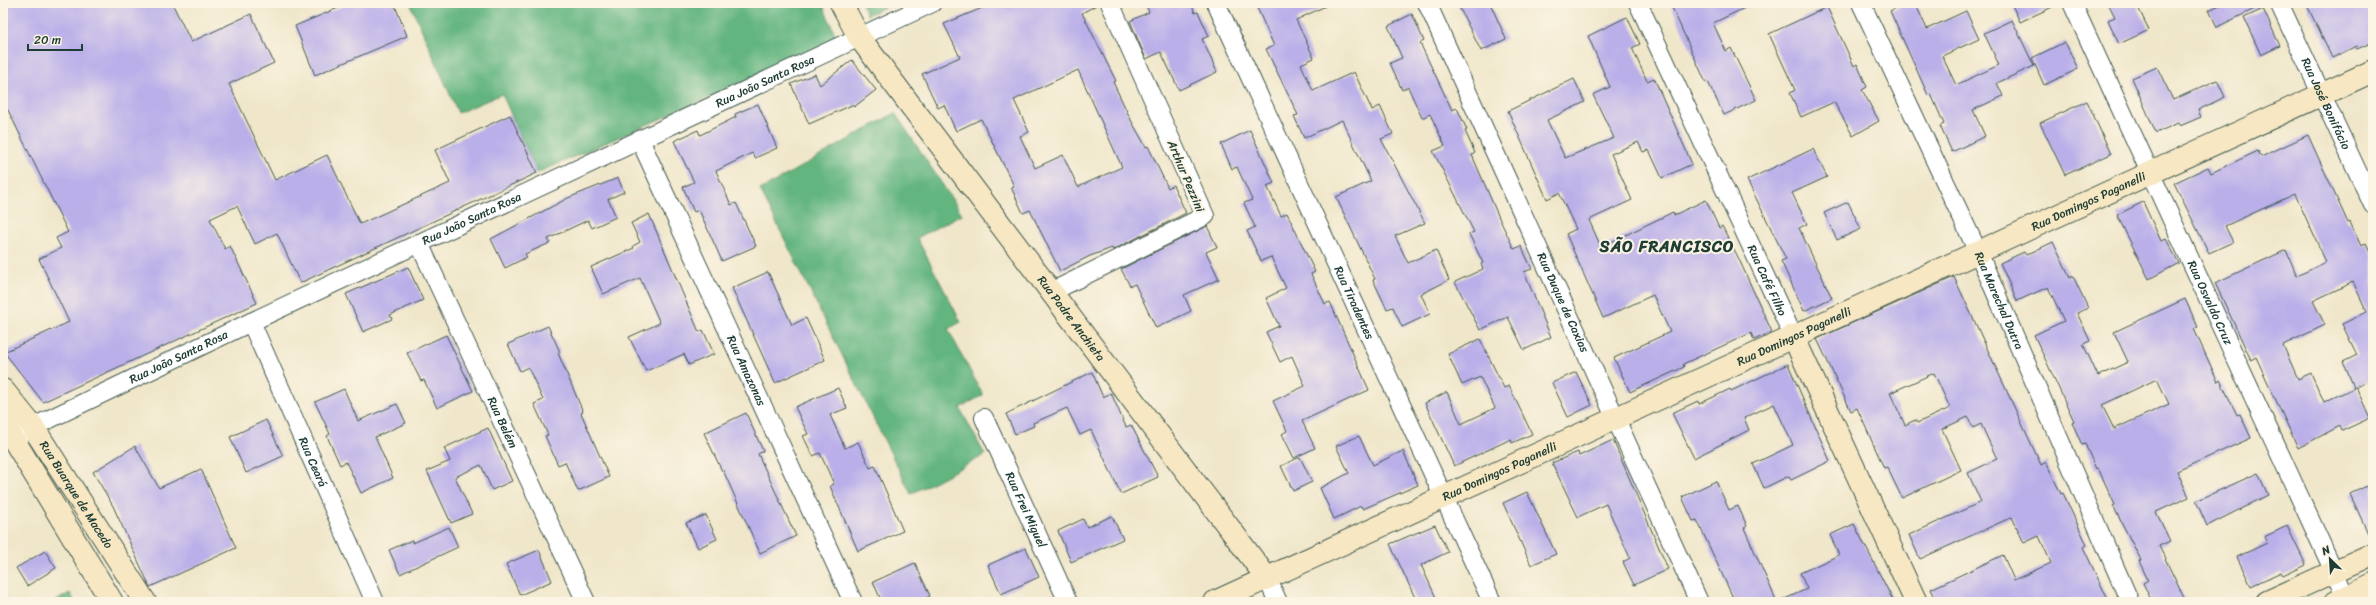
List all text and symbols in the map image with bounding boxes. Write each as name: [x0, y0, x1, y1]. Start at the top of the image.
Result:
scale bar: [28, 26, 82, 52]
text: 20 m: [34, 29, 61, 51]
street label: Rua João Santa Rosa: [712, 48, 819, 114]
street label: Rua José Bonifácio: [2295, 54, 2357, 153]
street label: Arthur Pezzini: [1160, 135, 1211, 216]
street label: Rua Domingos Paganelli: [2028, 165, 2150, 237]
street label: Rua João Santa Rosa: [418, 186, 526, 251]
district label: SÃO FRANCISCO: [1599, 232, 1734, 261]
street label: Rua Café Filho: [1741, 241, 1793, 320]
street label: Rua Marechal Dutra: [1968, 248, 2030, 353]
street label: Rua Duque de Caxias: [1531, 249, 1596, 357]
street label: Rua Osvaldo Cruz: [2181, 257, 2239, 349]
street label: Rua Tiradentes: [1328, 262, 1381, 344]
street label: Rua Padre Anchieta: [1031, 271, 1111, 366]
street label: Rua Domingos Paganelli: [1733, 300, 1856, 372]
street label: Rua João Santa Rosa: [125, 323, 233, 390]
street label: Rua Amazonas: [720, 332, 772, 410]
street label: Rua Belém: [481, 393, 524, 452]
street label: Rua Ceará: [292, 433, 334, 491]
street label: Rua Domingos Paganelli: [1439, 435, 1561, 507]
street label: Rua Buarque de Macedo: [33, 436, 119, 553]
street label: Rua Frei Miguel: [999, 468, 1053, 552]
north arrow: [2310, 539, 2350, 579]
text: N: [2318, 540, 2334, 561]

